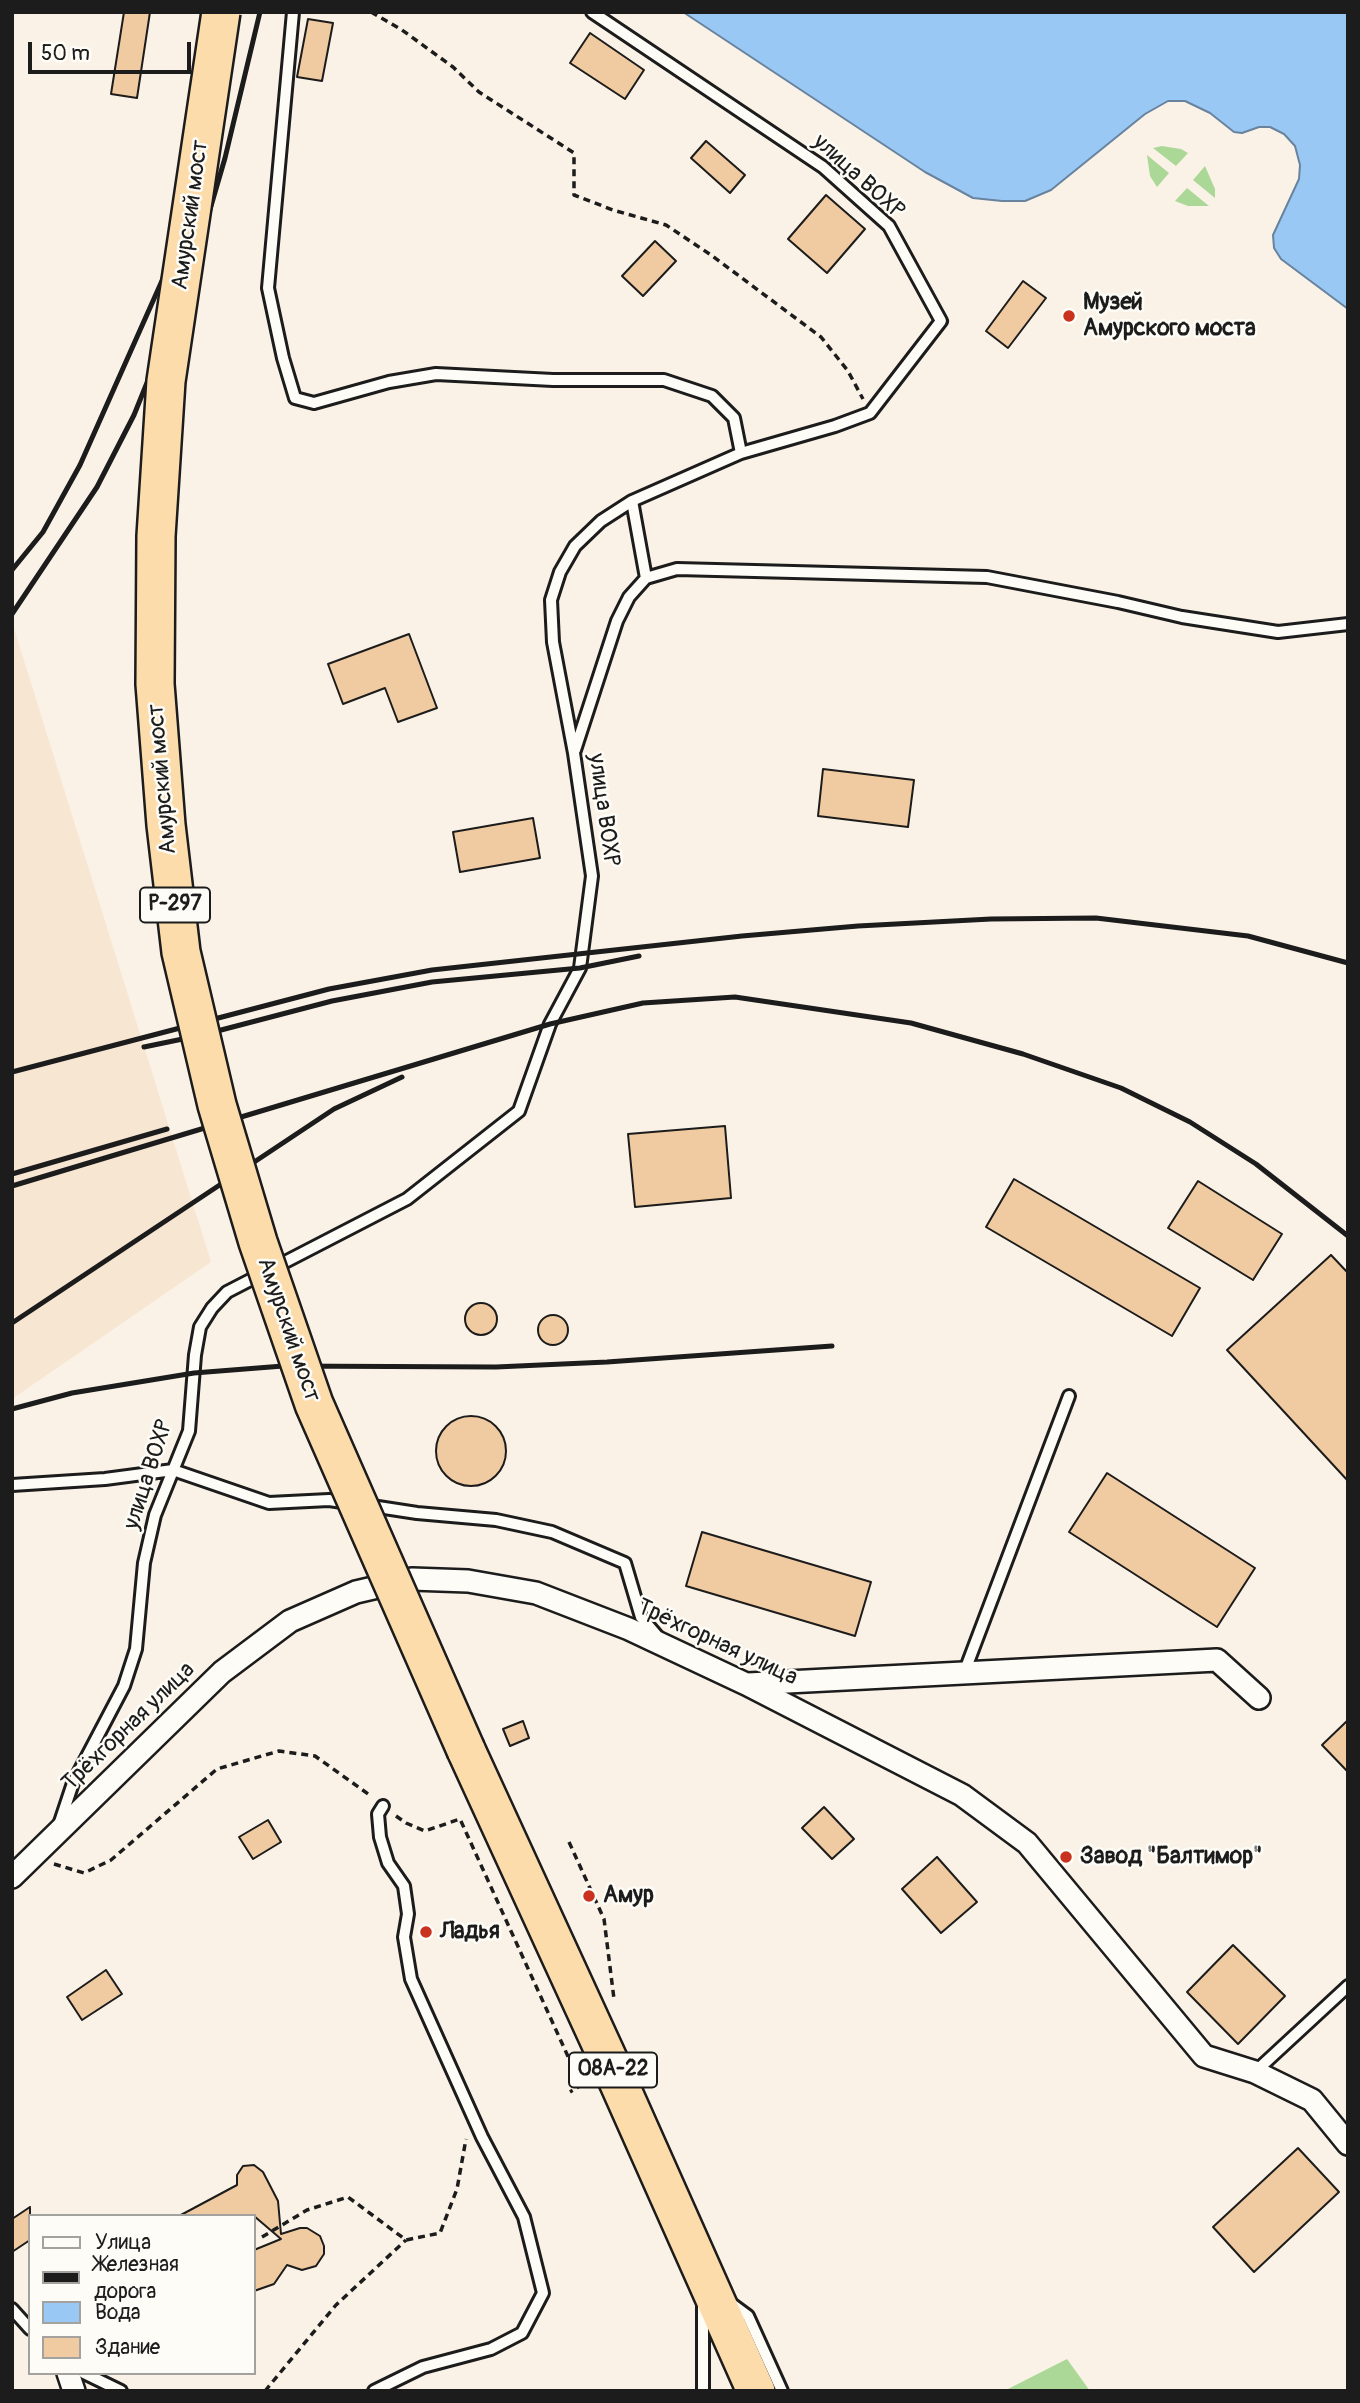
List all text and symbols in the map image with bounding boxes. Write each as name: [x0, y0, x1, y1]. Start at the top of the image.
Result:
scale bar: [32, 28, 194, 72]
text: 50 m: [41, 40, 90, 67]
street label: улица ВОХР: [807, 129, 909, 225]
street label: Амурский мост: [167, 138, 215, 292]
place label: Музей Амурского моста: [1083, 289, 1256, 343]
marker: Музей Амурского моста: [1061, 308, 1077, 324]
street label: Амурский мост: [143, 703, 183, 855]
street label: улица ВОХР: [581, 752, 625, 868]
road number: Р-297: [140, 888, 210, 922]
street label: Амурский мост: [250, 1254, 326, 1406]
street label: улица ВОХР: [118, 1417, 180, 1533]
street label: Трёхгорная улица: [632, 1594, 802, 1692]
street label: Трёхгорная улица: [57, 1657, 201, 1797]
place label: Завод "Балтимор": [1080, 1843, 1262, 1871]
marker: Завод "Балтимор": [1058, 1849, 1074, 1865]
place label: Амур: [603, 1882, 654, 1910]
marker: Амур: [581, 1888, 597, 1904]
place label: Ладья: [440, 1918, 500, 1946]
marker: Ладья: [418, 1924, 434, 1940]
road number: 08А-22: [569, 2052, 657, 2088]
legend: [28, 2214, 256, 2375]
text: Улица: [95, 2229, 151, 2256]
text: Железная дорога: [94, 2251, 179, 2305]
text: Вода: [95, 2299, 141, 2326]
text: Здание: [95, 2334, 160, 2361]

